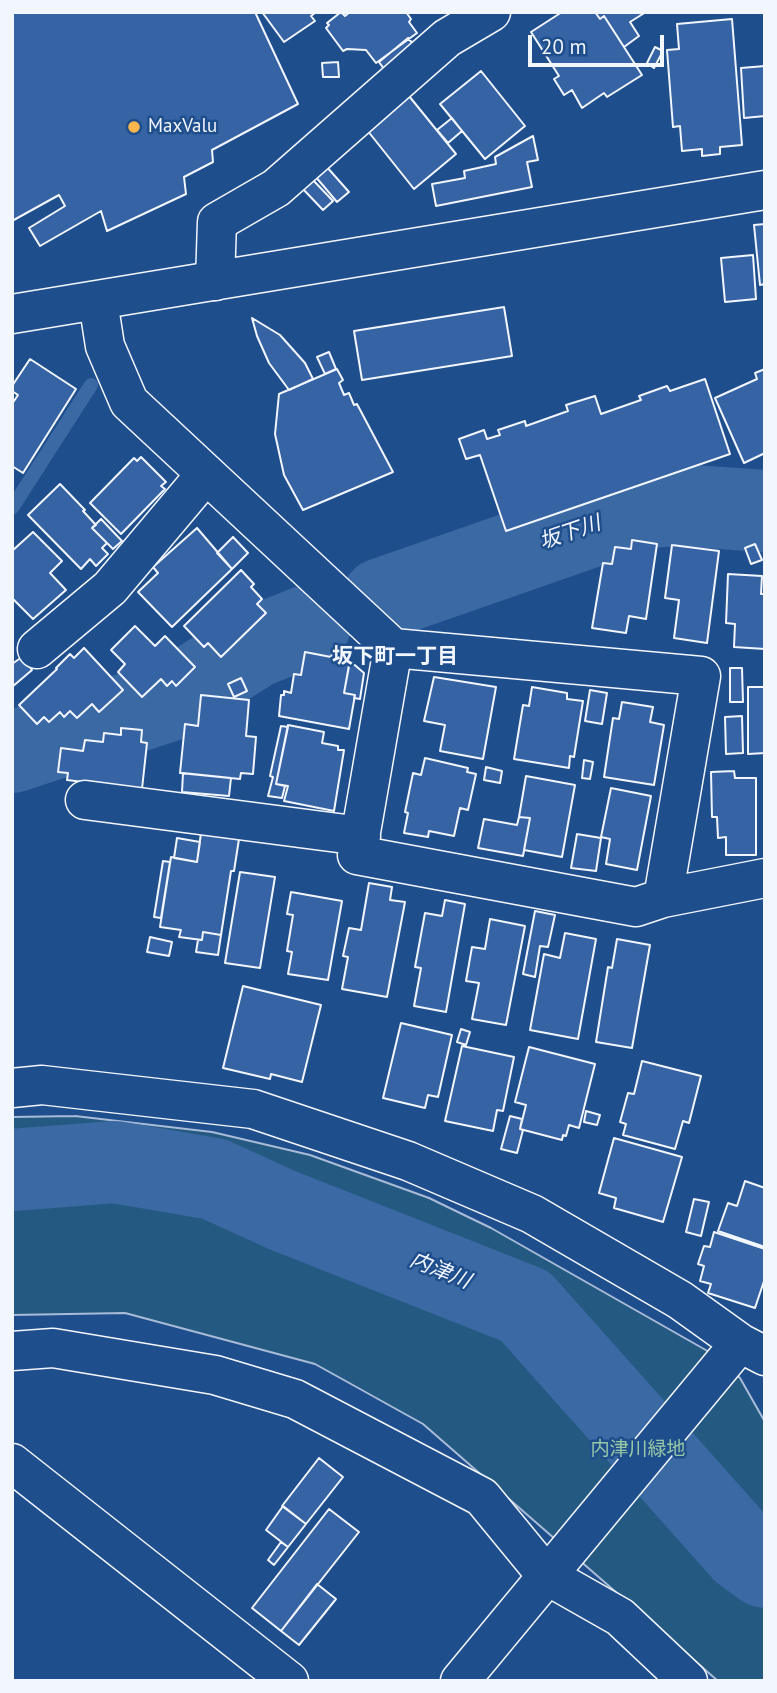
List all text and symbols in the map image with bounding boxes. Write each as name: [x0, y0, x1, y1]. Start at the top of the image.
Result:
scale bar: [532, 21, 668, 65]
text: 20 m: [541, 33, 587, 60]
place label: MaxValu: [148, 116, 217, 138]
marker: MaxValu: [126, 119, 142, 135]
water label: 坂下川: [536, 511, 604, 555]
district label: 坂下町一丁目: [332, 644, 458, 670]
water label: 内津川: [406, 1248, 474, 1294]
park label: 内津川緑地: [591, 1439, 685, 1461]

